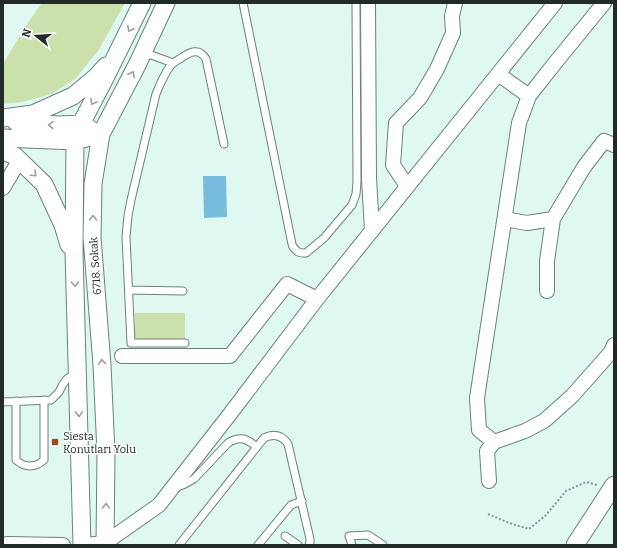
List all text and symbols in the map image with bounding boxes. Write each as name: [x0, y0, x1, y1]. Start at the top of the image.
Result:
north arrow: [16, 16, 56, 56]
one-way arrow: [127, 24, 135, 32]
text: N: [19, 27, 35, 39]
one-way arrow: [127, 71, 135, 78]
one-way arrow: [90, 98, 98, 105]
one-way arrow: [47, 120, 54, 129]
one-way arrow: [29, 169, 37, 177]
one-way arrow: [88, 215, 97, 221]
street label: 6718. Sokak: [87, 236, 104, 295]
one-way arrow: [71, 281, 80, 287]
one-way arrow: [98, 359, 107, 365]
one-way arrow: [74, 411, 83, 417]
place label: Siesta Konutları Yolu: [63, 430, 136, 456]
marker: Siesta Konutları Yolu: [50, 437, 60, 447]
one-way arrow: [102, 503, 110, 509]

